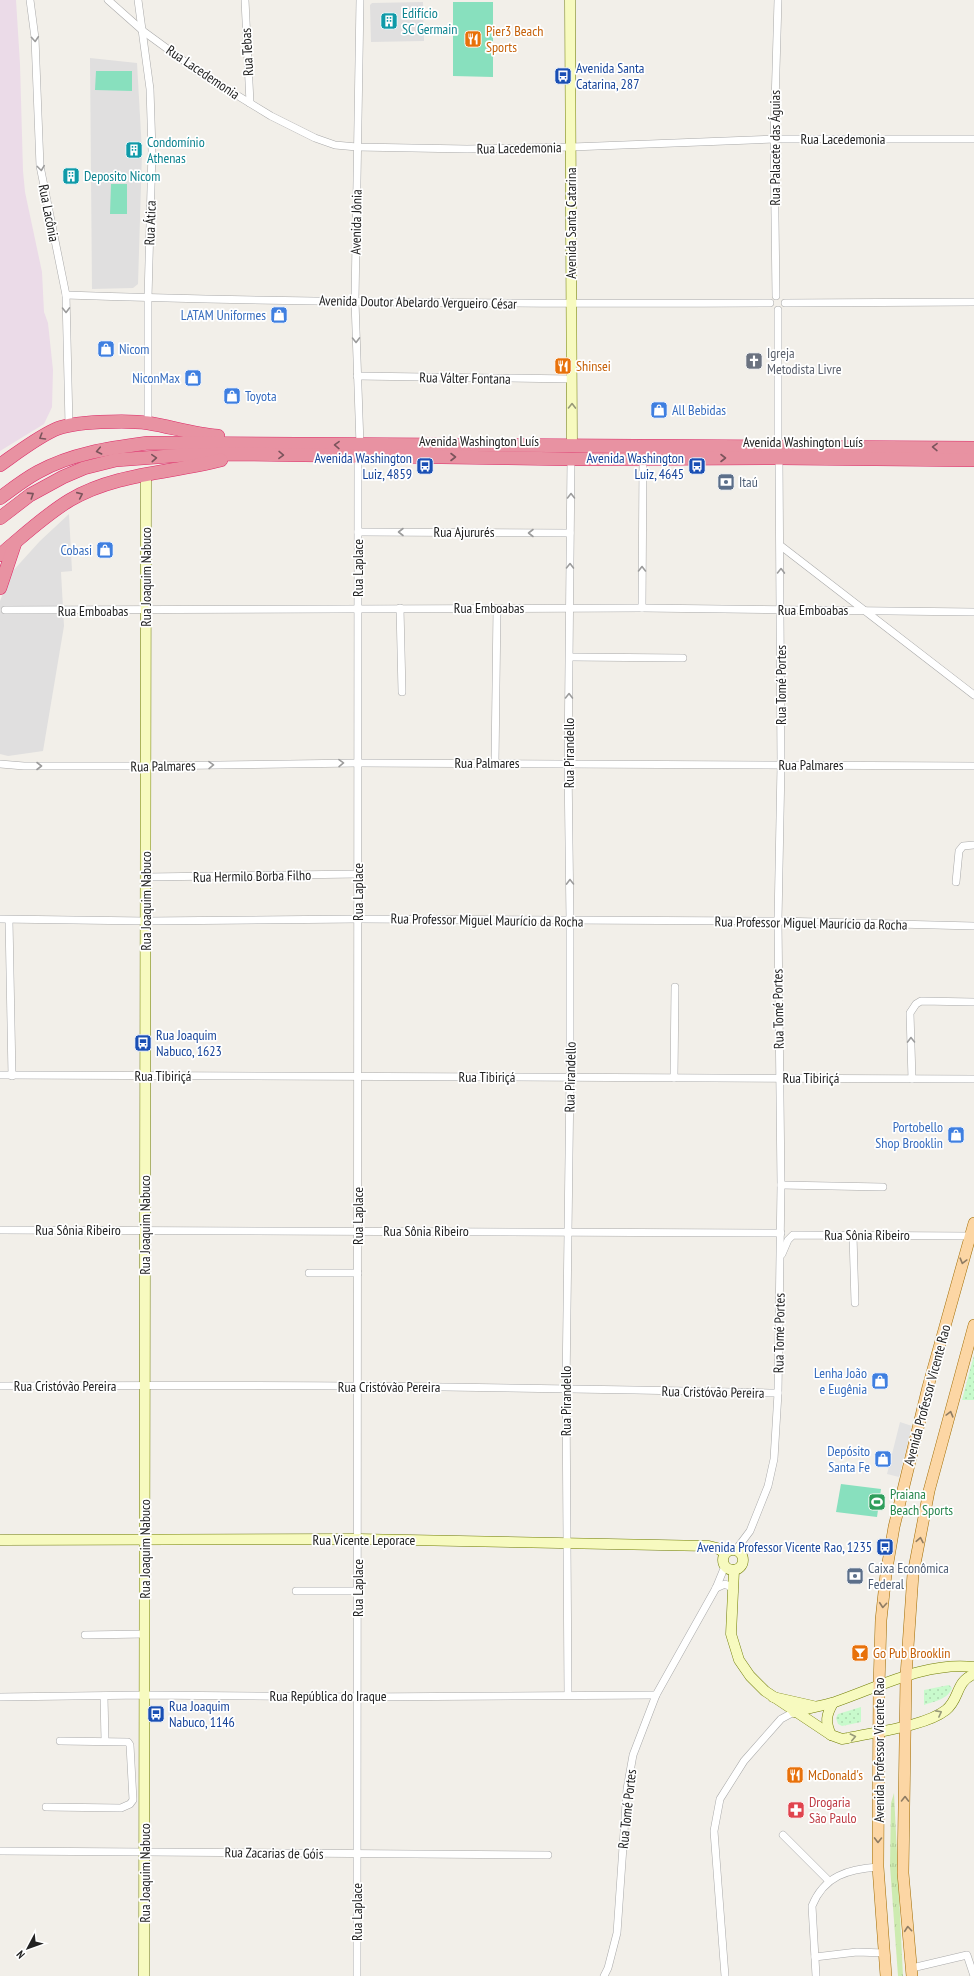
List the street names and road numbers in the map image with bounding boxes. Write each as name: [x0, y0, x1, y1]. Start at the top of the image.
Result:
street label: Rua Tebas: [237, 27, 257, 76]
street label: Rua Lacedemonia: [163, 41, 243, 103]
street label: Rua Palacete das Águias: [766, 90, 784, 206]
street label: Rua Lacedemonia: [801, 130, 885, 148]
street label: Rua Lacedemonia: [476, 138, 562, 158]
street label: Avenida Santa Catarina: [562, 167, 580, 279]
street label: Rua Lacônia: [35, 183, 63, 243]
street label: Avenida Jônia: [346, 189, 366, 255]
street label: Rua Ática: [140, 200, 160, 246]
street label: Avenida Doutor Abelardo Vergueiro César: [319, 291, 517, 313]
street label: Rua Válter Fontana: [419, 368, 511, 388]
street label: Avenida Washington Luís: [419, 432, 539, 450]
street label: Avenida Washington Luís: [743, 433, 863, 451]
street label: Rua Ajururés: [434, 523, 495, 541]
street label: Rua Joaquim Nabuco: [137, 527, 155, 627]
street label: Rua Laplace: [349, 539, 367, 597]
street label: Rua Emboabas: [454, 599, 525, 617]
street label: Rua Emboabas: [778, 601, 849, 619]
street label: Rua Emboabas: [58, 602, 129, 620]
street label: Rua Tomé Portes: [772, 645, 790, 725]
street label: Rua Pirandello: [560, 718, 578, 788]
street label: Rua Palmares: [454, 754, 520, 772]
street label: Rua Palmares: [130, 756, 196, 776]
street label: Rua Palmares: [778, 756, 844, 774]
street label: Rua Joaquim Nabuco: [137, 851, 155, 951]
street label: Rua Laplace: [349, 863, 367, 921]
street label: Rua Hermilo Borba Filho: [193, 866, 311, 886]
street label: Rua Professor Miguel Maurício da Rocha: [390, 909, 584, 931]
street label: Rua Professor Miguel Maurício da Rocha: [714, 912, 908, 934]
street label: Rua Tomé Portes: [768, 969, 788, 1049]
street label: Rua Pirandello: [560, 1041, 580, 1113]
street label: Rua Tibiriçá: [135, 1067, 191, 1085]
street label: Rua Tibiriçá: [459, 1068, 515, 1086]
street label: Rua Tibiriçá: [783, 1069, 839, 1087]
street label: Rua Joaquim Nabuco: [136, 1175, 154, 1275]
street label: Rua Laplace: [349, 1187, 367, 1245]
street label: Rua Sônia Ribeiro: [35, 1221, 121, 1239]
street label: Rua Sônia Ribeiro: [383, 1222, 469, 1240]
street label: Rua Sônia Ribeiro: [824, 1226, 910, 1244]
street label: Rua Tomé Portes: [769, 1293, 789, 1373]
street label: Avenida Professor Vicente Rao: [900, 1323, 954, 1467]
street label: Rua Pirandello: [557, 1366, 575, 1436]
street label: Rua Cristóvão Pereira: [14, 1377, 116, 1395]
street label: Rua Cristóvão Pereira: [338, 1378, 440, 1396]
street label: Rua Cristóvão Pereira: [662, 1382, 764, 1402]
street label: Rua Joaquim Nabuco: [136, 1499, 154, 1599]
street label: Rua Vicente Leporace: [313, 1531, 416, 1549]
street label: Rua Laplace: [349, 1559, 367, 1617]
street label: Avenida Professor Vicente Rao: [870, 1677, 888, 1823]
street label: Rua República do Iraque: [269, 1687, 387, 1705]
street label: Rua Tomé Portes: [614, 1768, 640, 1850]
street label: Rua Joaquim Nabuco: [136, 1823, 154, 1923]
street label: Rua Zacarias de Góis: [224, 1843, 324, 1863]
street label: Rua Laplace: [348, 1883, 366, 1941]

